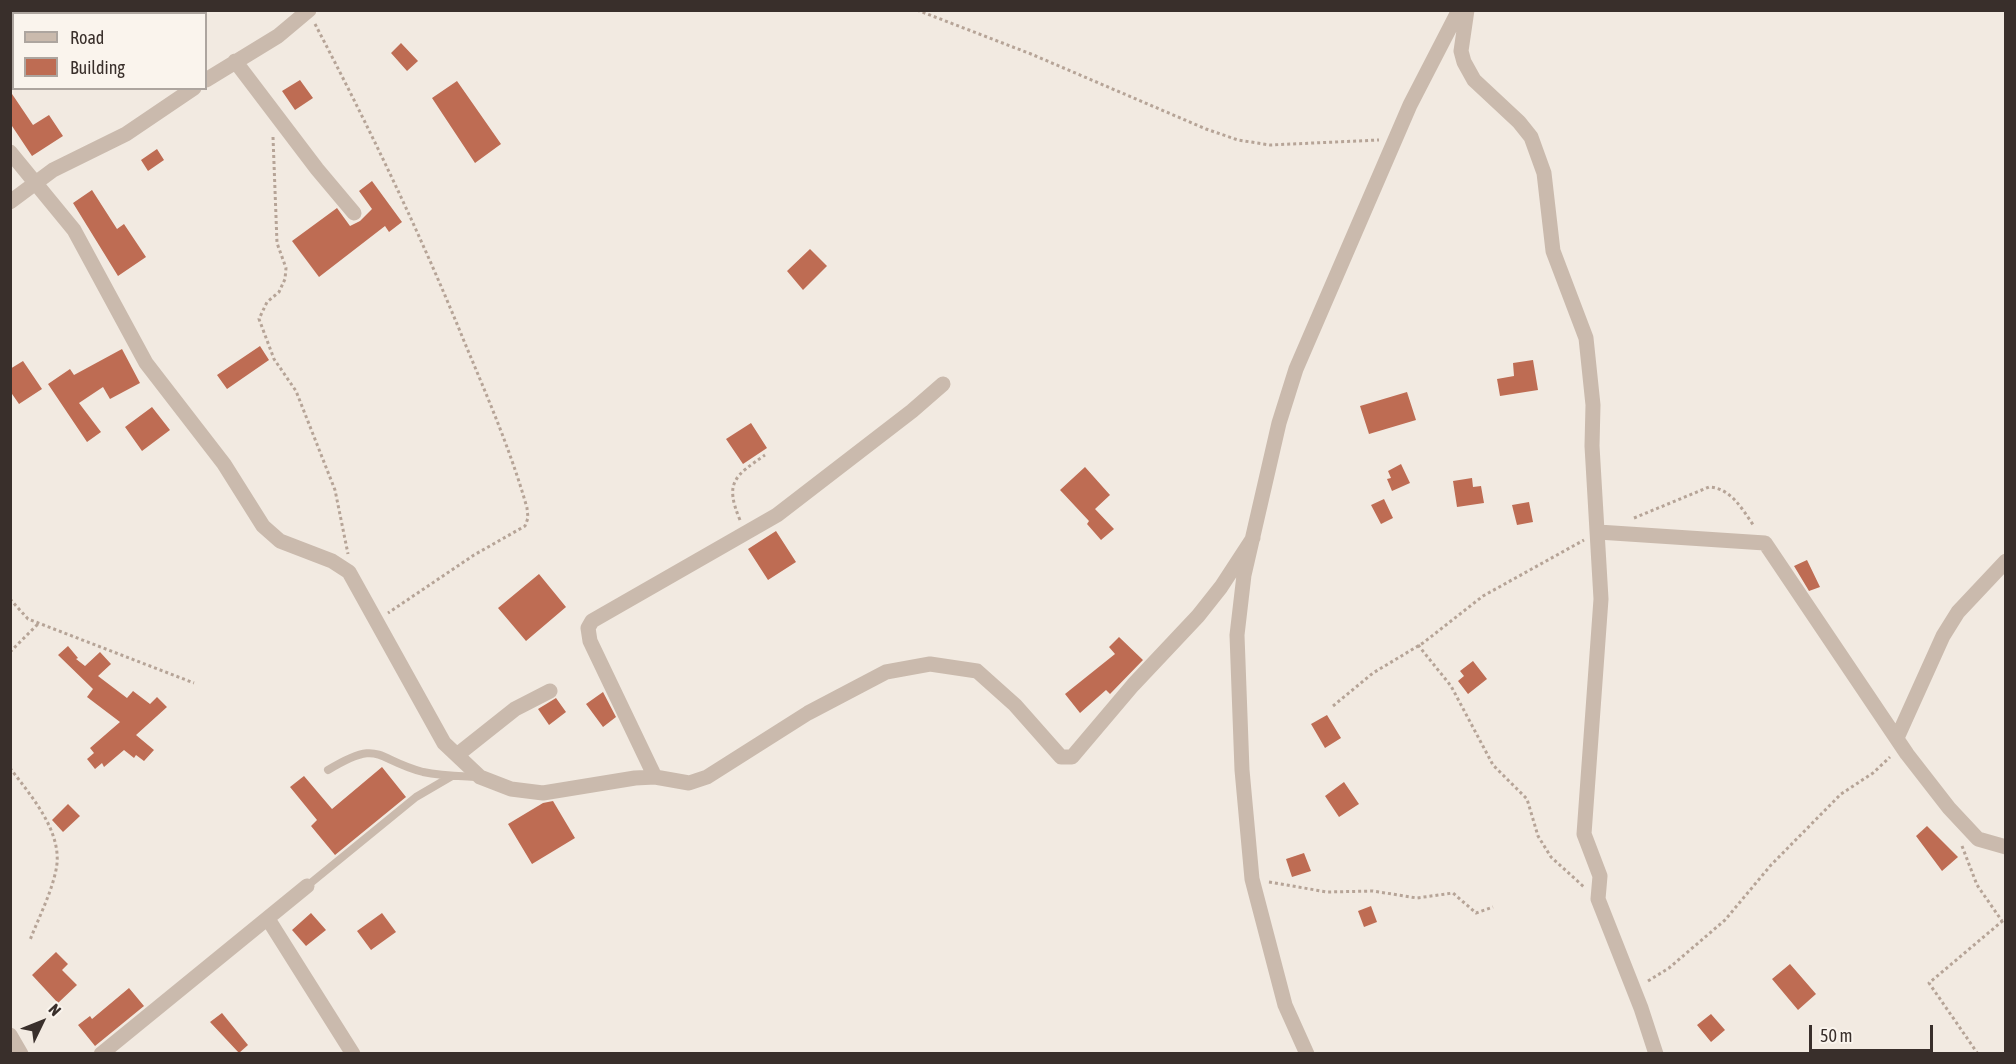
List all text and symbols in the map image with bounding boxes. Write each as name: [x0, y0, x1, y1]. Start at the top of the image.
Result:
legend: [12, 12, 207, 90]
text: Road: [70, 27, 104, 48]
text: Building: [70, 57, 125, 78]
north arrow: [12, 992, 72, 1052]
text: N: [45, 1000, 65, 1019]
scale bar: [1812, 1013, 1936, 1051]
text: 50 m: [1820, 1025, 1852, 1046]

